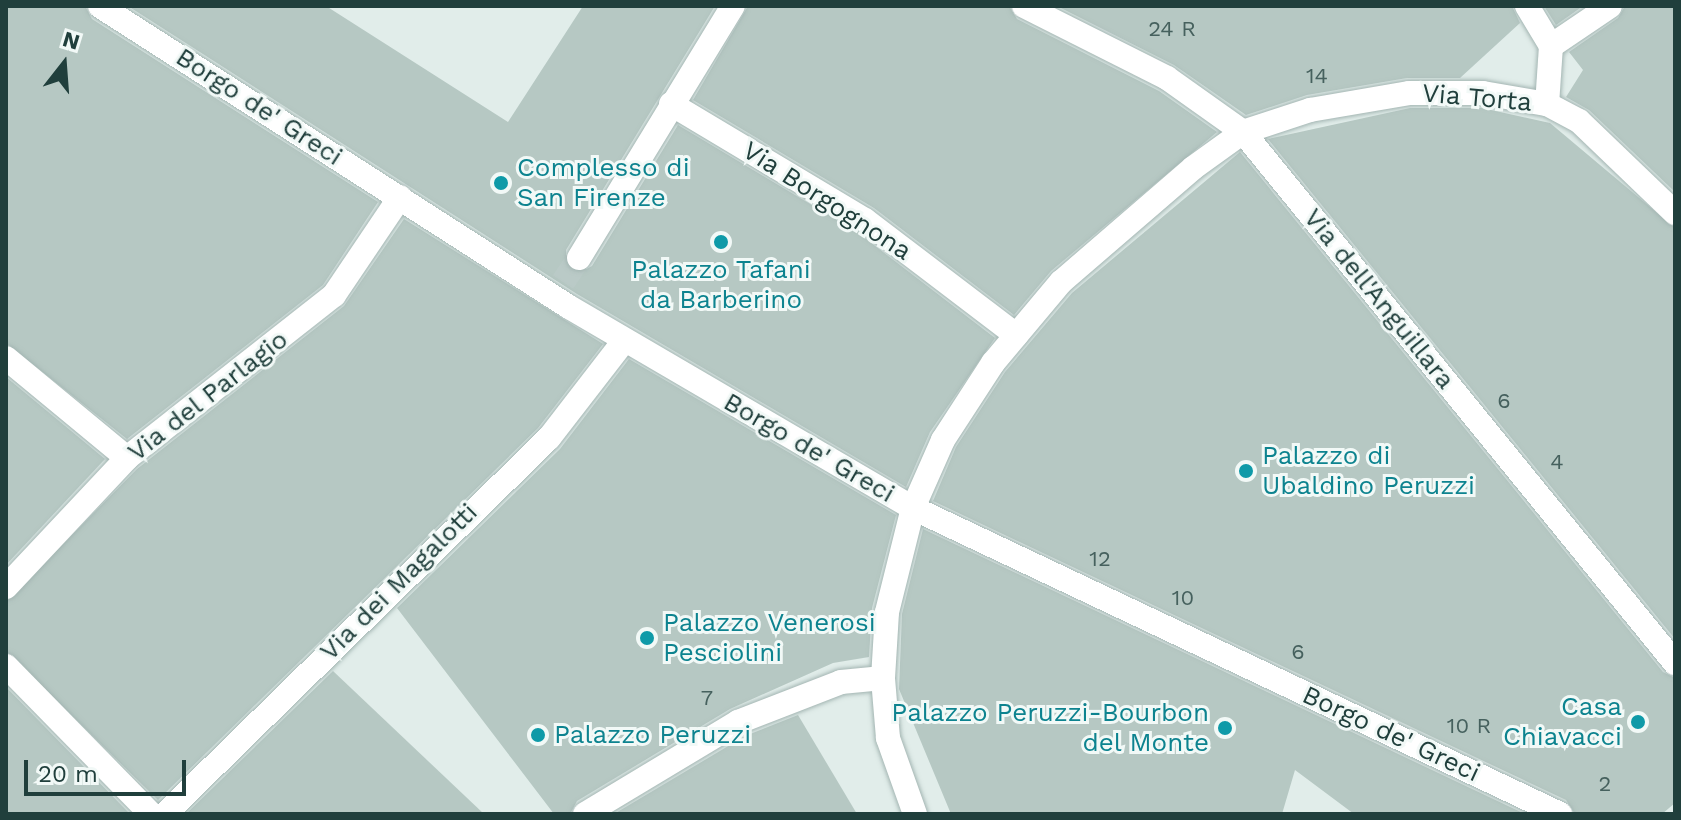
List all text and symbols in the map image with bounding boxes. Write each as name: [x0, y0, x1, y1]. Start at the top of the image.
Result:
house number: 24 R: [1148, 16, 1196, 42]
north arrow: [24, 24, 104, 104]
text: N: [60, 26, 83, 55]
street label: Borgo de' Greci: [170, 42, 348, 172]
house number: 14: [1306, 63, 1328, 89]
street label: Via Torta: [1420, 78, 1534, 118]
street label: Via Borgognona: [736, 135, 918, 267]
place label: Complesso di San Firenze: [517, 152, 690, 214]
marker: Complesso di San Firenze: [492, 174, 510, 192]
street label: Via dell'Anguillara: [1297, 203, 1461, 395]
marker: Palazzo Tafani da Barberino: [712, 233, 730, 251]
place label: Palazzo Tafani da Barberino: [631, 254, 811, 316]
street label: Via del Parlagio: [121, 323, 295, 469]
street label: Borgo de' Greci: [718, 386, 900, 510]
house number: 6: [1497, 388, 1511, 414]
place label: Palazzo di Ubaldino Peruzzi: [1262, 440, 1475, 502]
house number: 4: [1550, 449, 1564, 475]
marker: Palazzo di Ubaldino Peruzzi: [1237, 462, 1255, 480]
street label: Via dei Magalotti: [314, 497, 484, 667]
house number: 12: [1089, 546, 1111, 572]
house number: 10: [1172, 585, 1194, 611]
place label: Palazzo Venerosi Pesciolini: [663, 607, 876, 668]
marker: Palazzo Venerosi Pesciolini: [638, 629, 656, 647]
house number: 6: [1291, 639, 1305, 665]
street label: Borgo de' Greci: [1297, 679, 1485, 789]
house number: 7: [701, 685, 713, 711]
place label: Casa Chiavacci: [1503, 691, 1622, 752]
place label: Palazzo Peruzzi-Bourbon del Monte: [891, 697, 1209, 758]
house number: 10 R: [1447, 713, 1491, 739]
marker: Casa Chiavacci: [1629, 713, 1647, 731]
place label: Palazzo Peruzzi: [554, 719, 751, 751]
marker: Palazzo Peruzzi-Bourbon del Monte: [1216, 719, 1234, 737]
marker: Palazzo Peruzzi: [529, 726, 547, 744]
scale bar: [28, 744, 190, 794]
text: 20 m: [38, 760, 98, 788]
house number: 2: [1599, 771, 1611, 797]

